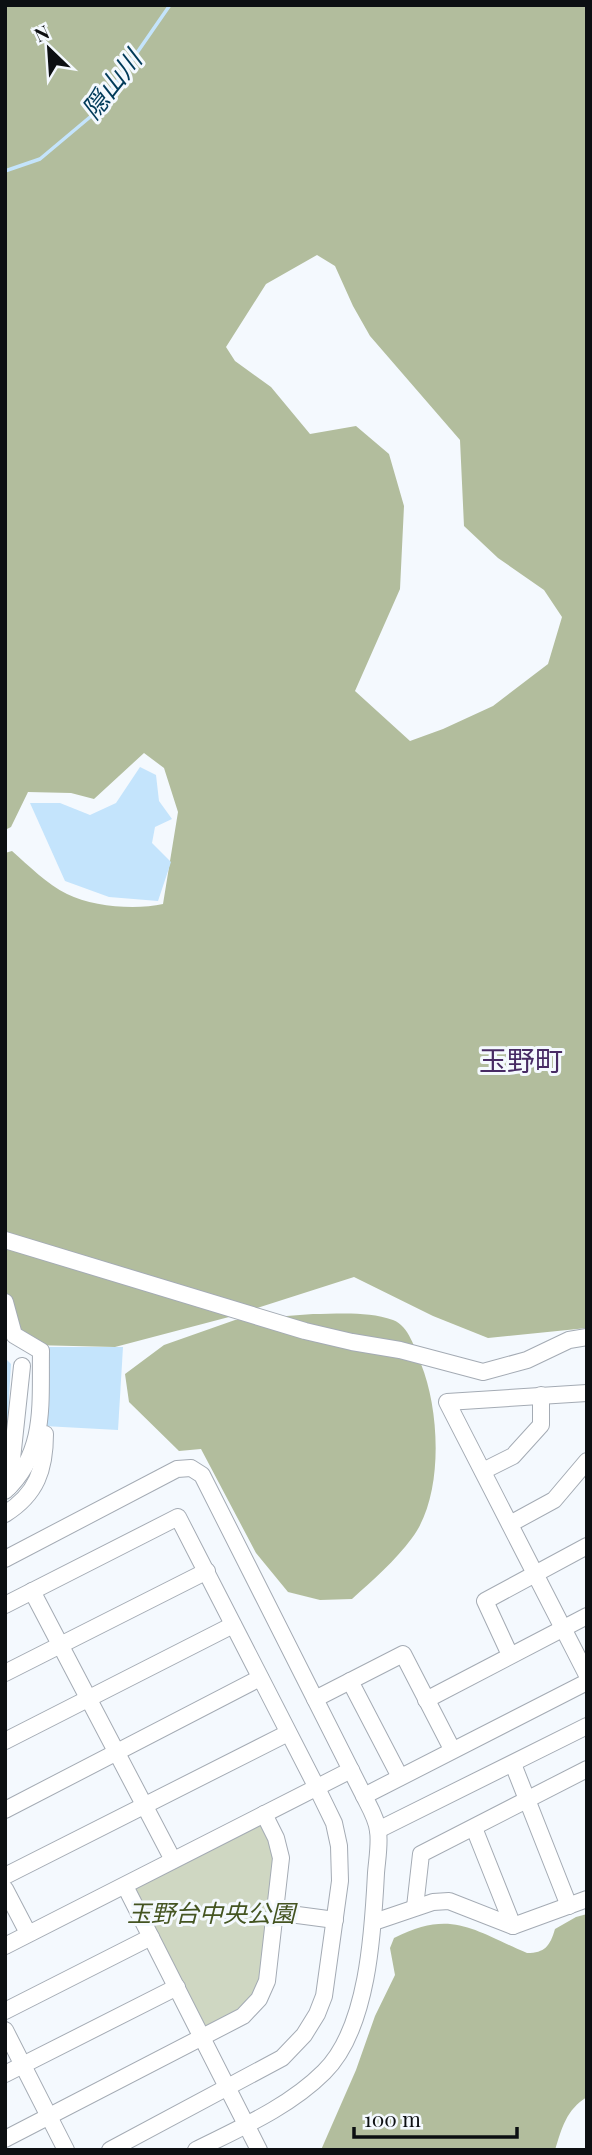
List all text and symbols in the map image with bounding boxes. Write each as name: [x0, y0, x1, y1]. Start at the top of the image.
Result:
north arrow: [14, 14, 84, 84]
text: N: [30, 18, 53, 47]
water label: 隠山川: [73, 40, 150, 126]
district label: 玉野町: [479, 1041, 563, 1078]
park label: 玉野台中央公園: [127, 1896, 298, 1928]
scale bar: [354, 2096, 517, 2140]
text: 100 m: [364, 2104, 421, 2132]

